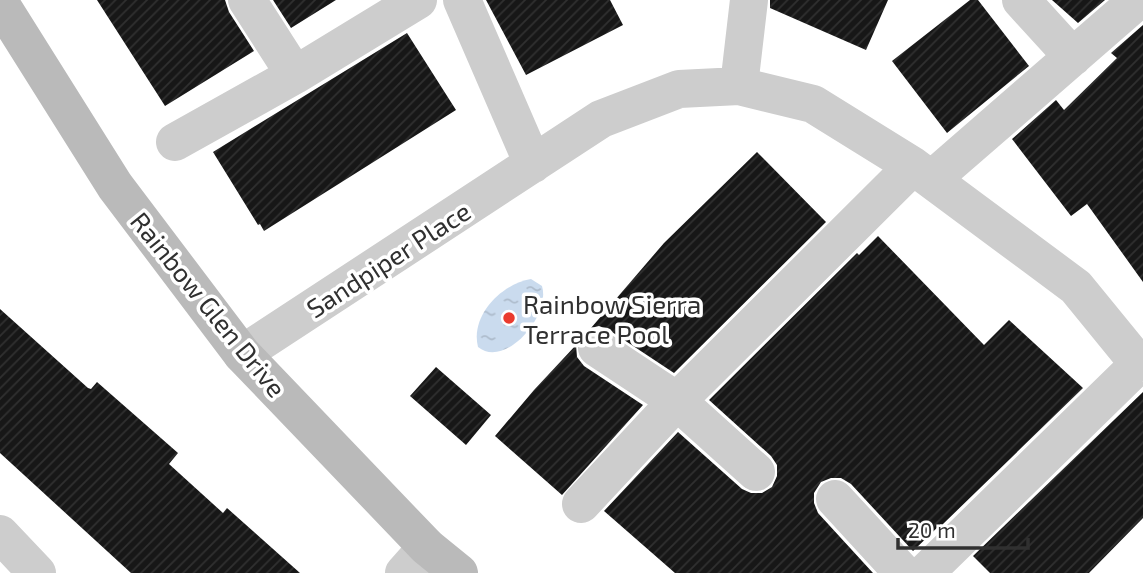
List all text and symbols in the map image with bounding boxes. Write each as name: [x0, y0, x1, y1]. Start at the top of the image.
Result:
street label: Sandpiper Place: [300, 195, 476, 323]
street label: Rainbow Glen Drive: [125, 205, 293, 403]
place label: Rainbow Sierra Terrace Pool: [523, 288, 701, 349]
marker: Rainbow Sierra Terrace Pool: [501, 310, 517, 326]
scale bar: [898, 506, 1028, 550]
text: 20 m: [908, 517, 956, 542]

